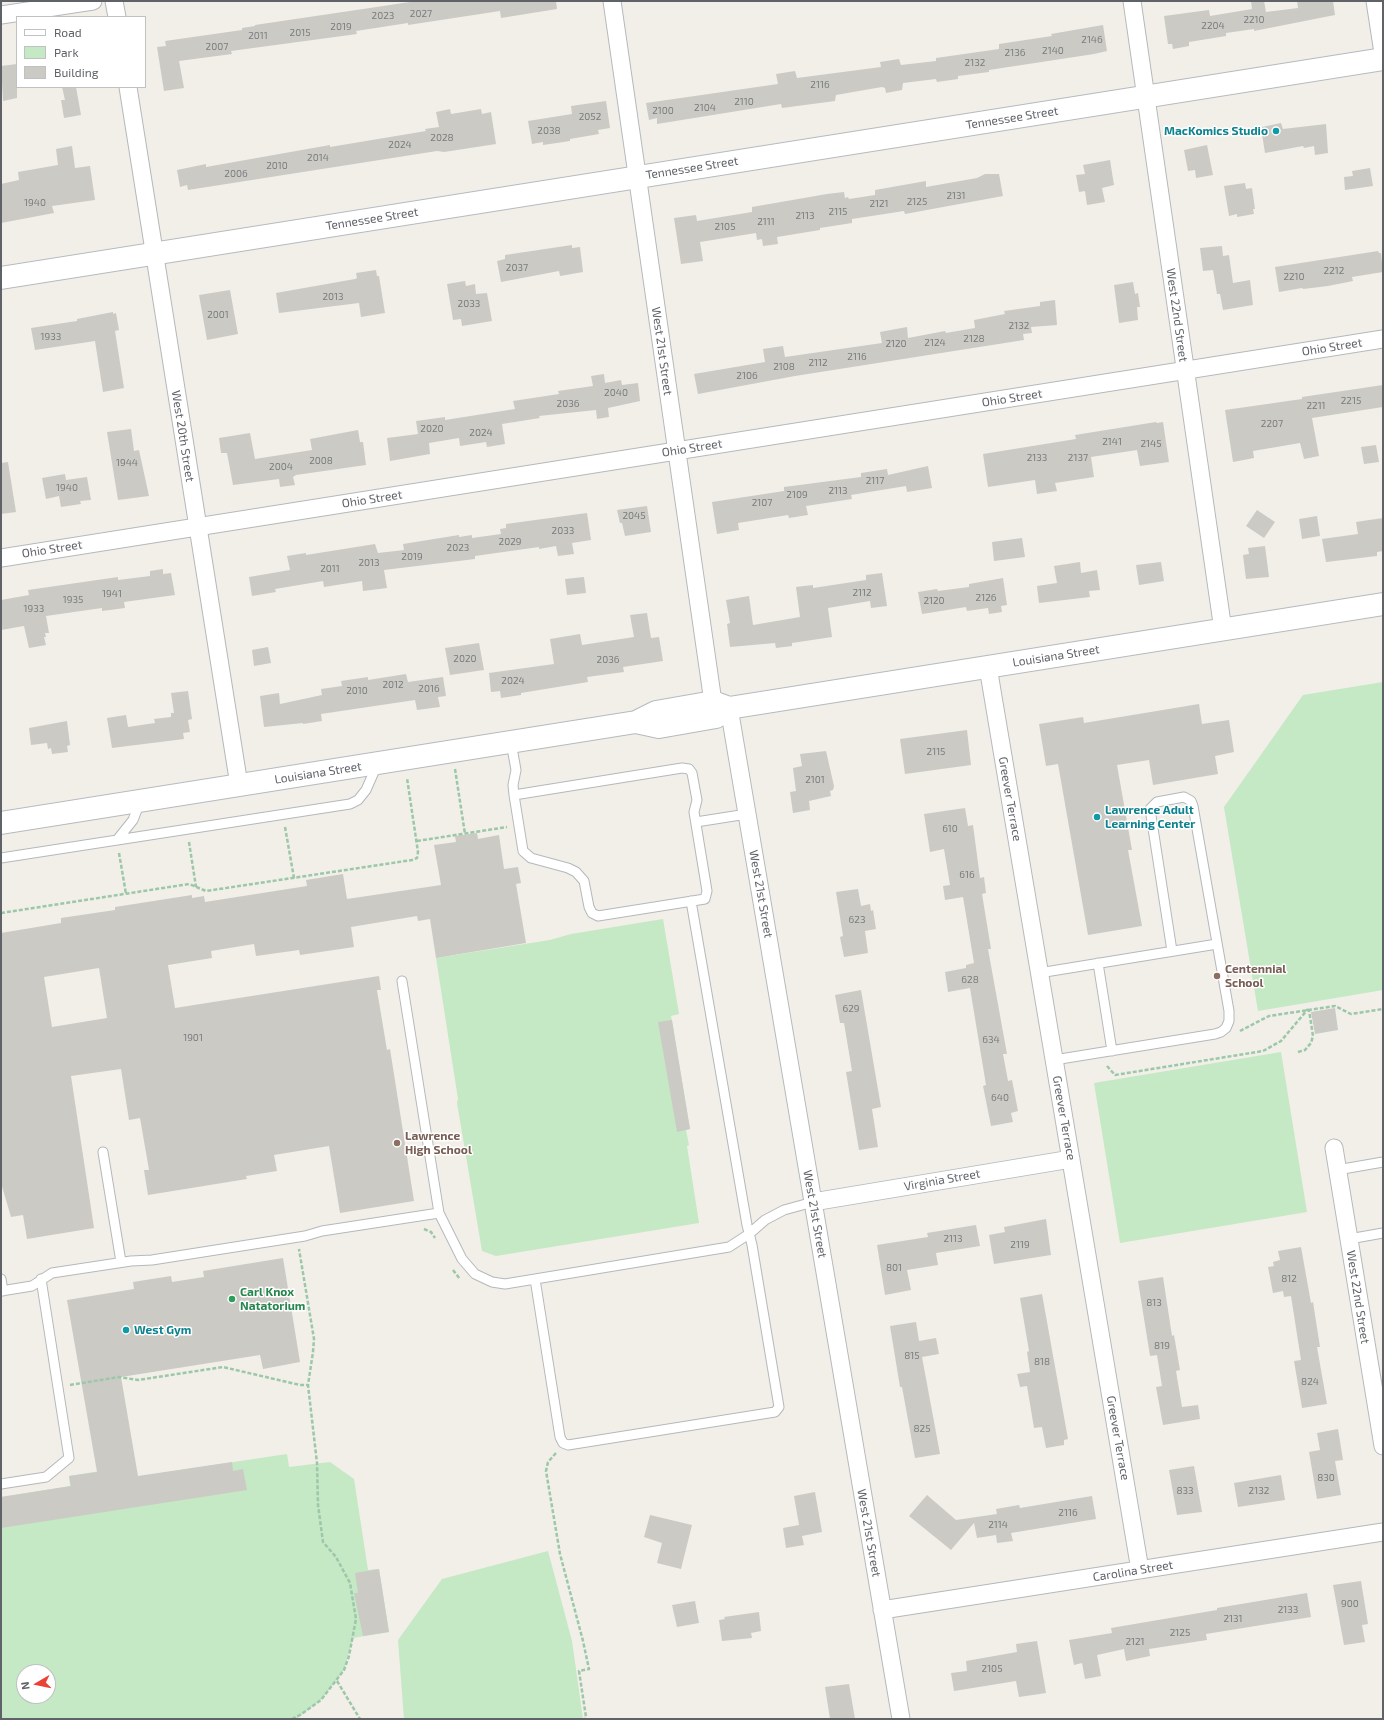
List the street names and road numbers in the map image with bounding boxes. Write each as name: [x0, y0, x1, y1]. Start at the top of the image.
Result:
street label: Tennessee Street: [965, 104, 1059, 132]
street label: Tennessee Street: [645, 154, 739, 182]
street label: Tennessee Street: [325, 205, 419, 233]
street label: West 22nd Street: [1163, 267, 1191, 363]
street label: West 21st Street: [649, 306, 675, 396]
street label: Ohio Street: [1301, 335, 1363, 359]
street label: Ohio Street: [981, 386, 1043, 410]
street label: West 20th Street: [169, 389, 197, 483]
street label: Ohio Street: [661, 436, 723, 460]
street label: Ohio Street: [341, 487, 403, 511]
street label: Ohio Street: [21, 537, 83, 561]
street label: Louisiana Street: [1011, 642, 1101, 670]
street label: Greever Terrace: [995, 756, 1025, 842]
street label: Louisiana Street: [273, 759, 363, 787]
street label: West 21st Street: [746, 849, 776, 939]
street label: Greever Terrace: [1049, 1075, 1079, 1161]
street label: Virginia Street: [903, 1166, 981, 1194]
street label: West 21st Street: [800, 1169, 830, 1259]
street label: West 22nd Street: [1344, 1249, 1372, 1345]
street label: Greever Terrace: [1103, 1395, 1133, 1481]
street label: West 21st Street: [854, 1488, 884, 1578]
street label: Carolina Street: [1092, 1558, 1174, 1584]

